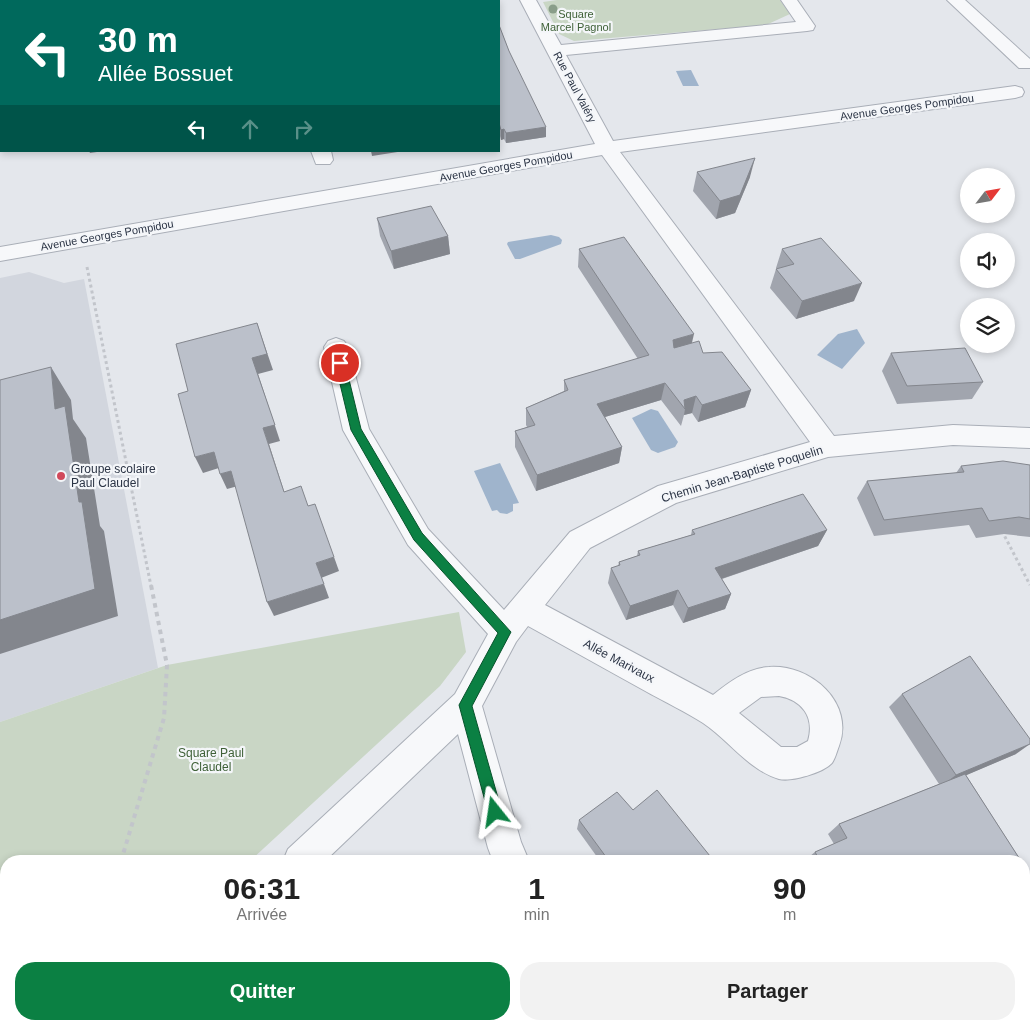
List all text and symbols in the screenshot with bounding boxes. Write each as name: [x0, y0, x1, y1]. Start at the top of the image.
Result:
park label: Square Marcel Pagnol: [541, 8, 611, 33]
icon: left: [15, 20, 80, 85]
text: 30 m: [98, 20, 178, 59]
street label: Rue Paul Valéry: [551, 49, 599, 125]
text: Allée Bossuet: [98, 61, 233, 86]
street label: Avenue Georges Pompidou: [839, 92, 975, 122]
icon: left: [183, 115, 211, 143]
icon: ahead: [236, 115, 264, 143]
icon: right: [289, 115, 317, 143]
street label: Avenue Georges Pompidou: [439, 148, 573, 184]
north arrow: [960, 168, 1015, 222]
map controls: [960, 168, 1015, 353]
street label: Avenue Georges Pompidou: [40, 217, 174, 253]
button: sound: [960, 233, 1015, 288]
button: layers: [960, 298, 1015, 353]
pin: [319, 342, 361, 384]
icon: arrive: [326, 349, 354, 377]
street label: Chemin Jean-Baptiste Poquelin: [660, 443, 824, 505]
place label: Groupe scolaire Paul Claudel: [71, 462, 156, 490]
marker: Groupe scolaire Paul Claudel: [55, 470, 67, 482]
street label: Allée Marivaux: [581, 636, 657, 686]
park label: Square Paul Claudel: [178, 746, 244, 774]
position arrow: [468, 785, 520, 837]
text: 06:31: [224, 872, 300, 905]
text: 1: [528, 872, 545, 905]
text: 90: [773, 872, 806, 905]
text: Arrivée: [237, 906, 287, 923]
text: min: [524, 906, 550, 923]
text: m: [783, 906, 796, 923]
button: Quitter: [15, 962, 510, 1020]
button: Partager: [520, 962, 1015, 1020]

